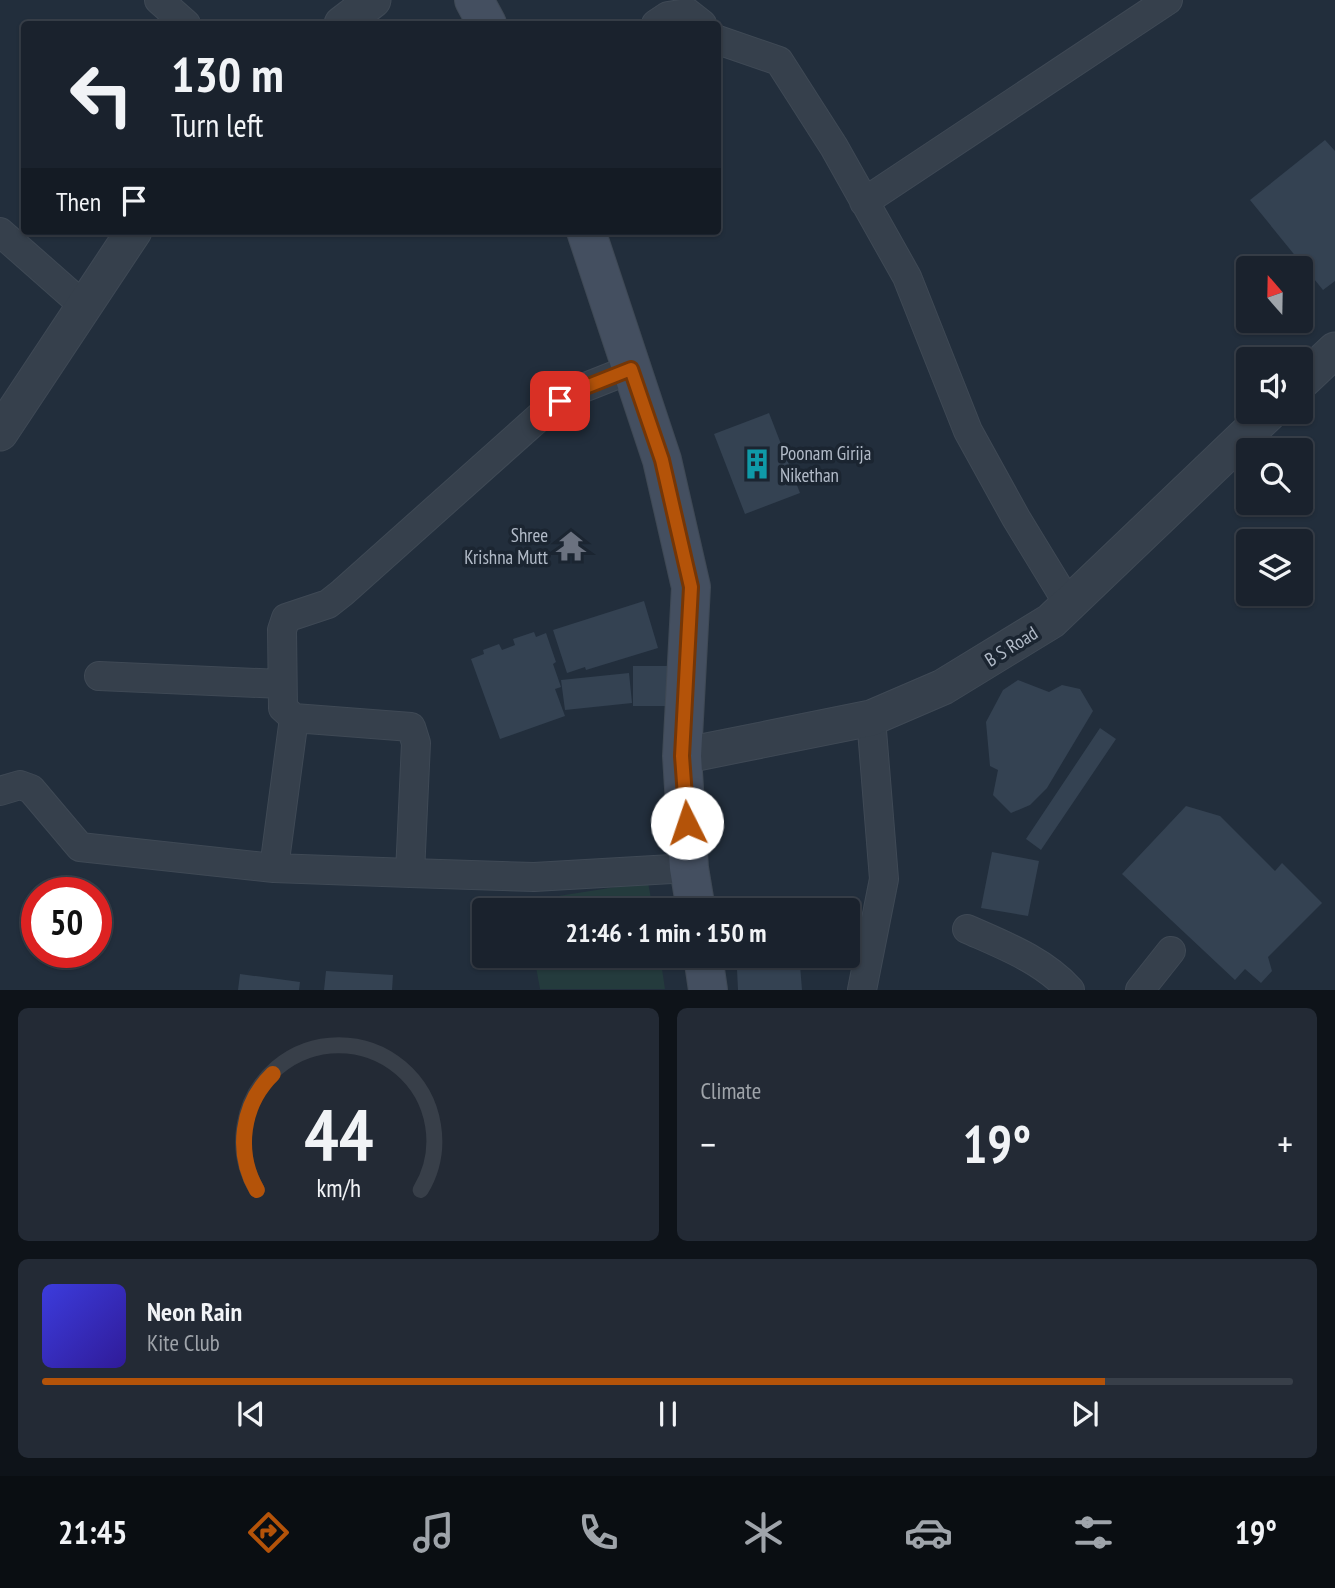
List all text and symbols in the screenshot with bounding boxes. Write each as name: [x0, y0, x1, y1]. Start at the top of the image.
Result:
text: 130 m: [171, 42, 284, 106]
icon: left: [56, 49, 147, 140]
text: Turn left: [171, 104, 263, 146]
icon: arrive: [115, 182, 153, 220]
text: Then: [56, 185, 101, 218]
north arrow: [1236, 256, 1312, 332]
map controls: [1236, 256, 1313, 606]
button: sound: [1236, 347, 1313, 424]
pin: [530, 371, 590, 431]
icon: arrive: [541, 382, 579, 420]
button: search: [1236, 438, 1313, 515]
place label: Poonam Girija Nikethan: [780, 441, 871, 487]
building icon: Poonam Girija Nikethan: [740, 447, 774, 481]
place label: Shree Krishna Mutt: [464, 523, 549, 569]
temple icon: Shree Krishna Mutt: [554, 529, 588, 563]
button: layers: [1236, 529, 1313, 606]
street label: B S Road: [980, 621, 1042, 671]
position arrow: [650, 786, 724, 860]
speed limit sign: 50: [21, 877, 112, 968]
text: 21:46 · 1 min · 150 m: [566, 916, 766, 949]
text: Climate: [701, 1076, 761, 1105]
text: 44: [303, 1087, 373, 1181]
text: 19°: [962, 1110, 1031, 1177]
text: −: [701, 1119, 716, 1168]
text: +: [1277, 1119, 1293, 1168]
text: km/h: [316, 1172, 360, 1204]
text: Neon Rain: [147, 1295, 242, 1328]
text: Kite Club: [147, 1328, 220, 1357]
icon: previous: [232, 1395, 270, 1433]
icon: pause: [649, 1395, 687, 1433]
icon: next: [1066, 1395, 1104, 1433]
icon: directions: [244, 1508, 293, 1557]
icon: music: [409, 1508, 458, 1557]
icon: phone: [574, 1508, 623, 1557]
icon: climate: [739, 1508, 788, 1557]
icon: car: [904, 1508, 953, 1557]
icon: filters: [1069, 1508, 1118, 1557]
text: 21:45: [58, 1511, 127, 1553]
text: 19°: [1235, 1511, 1277, 1553]

